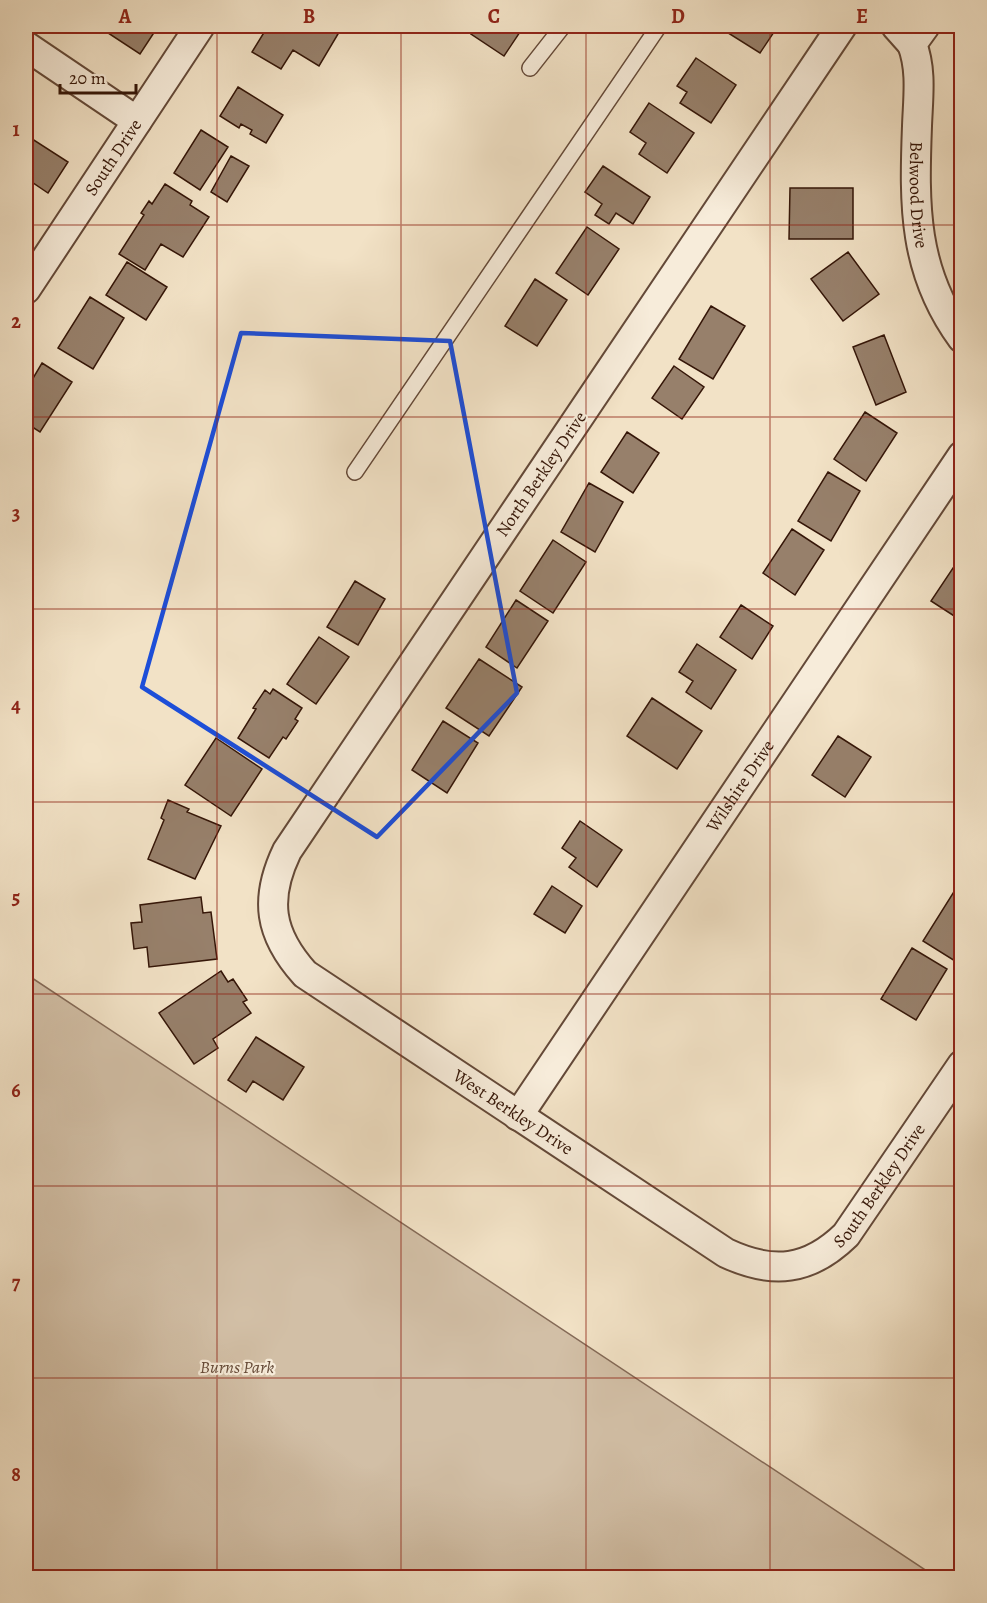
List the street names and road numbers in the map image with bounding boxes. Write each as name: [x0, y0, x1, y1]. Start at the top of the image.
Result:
street label: South Drive: [79, 114, 147, 200]
street label: Belwood Drive: [904, 141, 934, 250]
street label: North Berkley Drive: [490, 407, 592, 541]
street label: Wilshire Drive: [700, 735, 780, 837]
street label: West Berkley Drive: [448, 1063, 578, 1160]
street label: South Berkley Drive: [828, 1119, 931, 1253]

